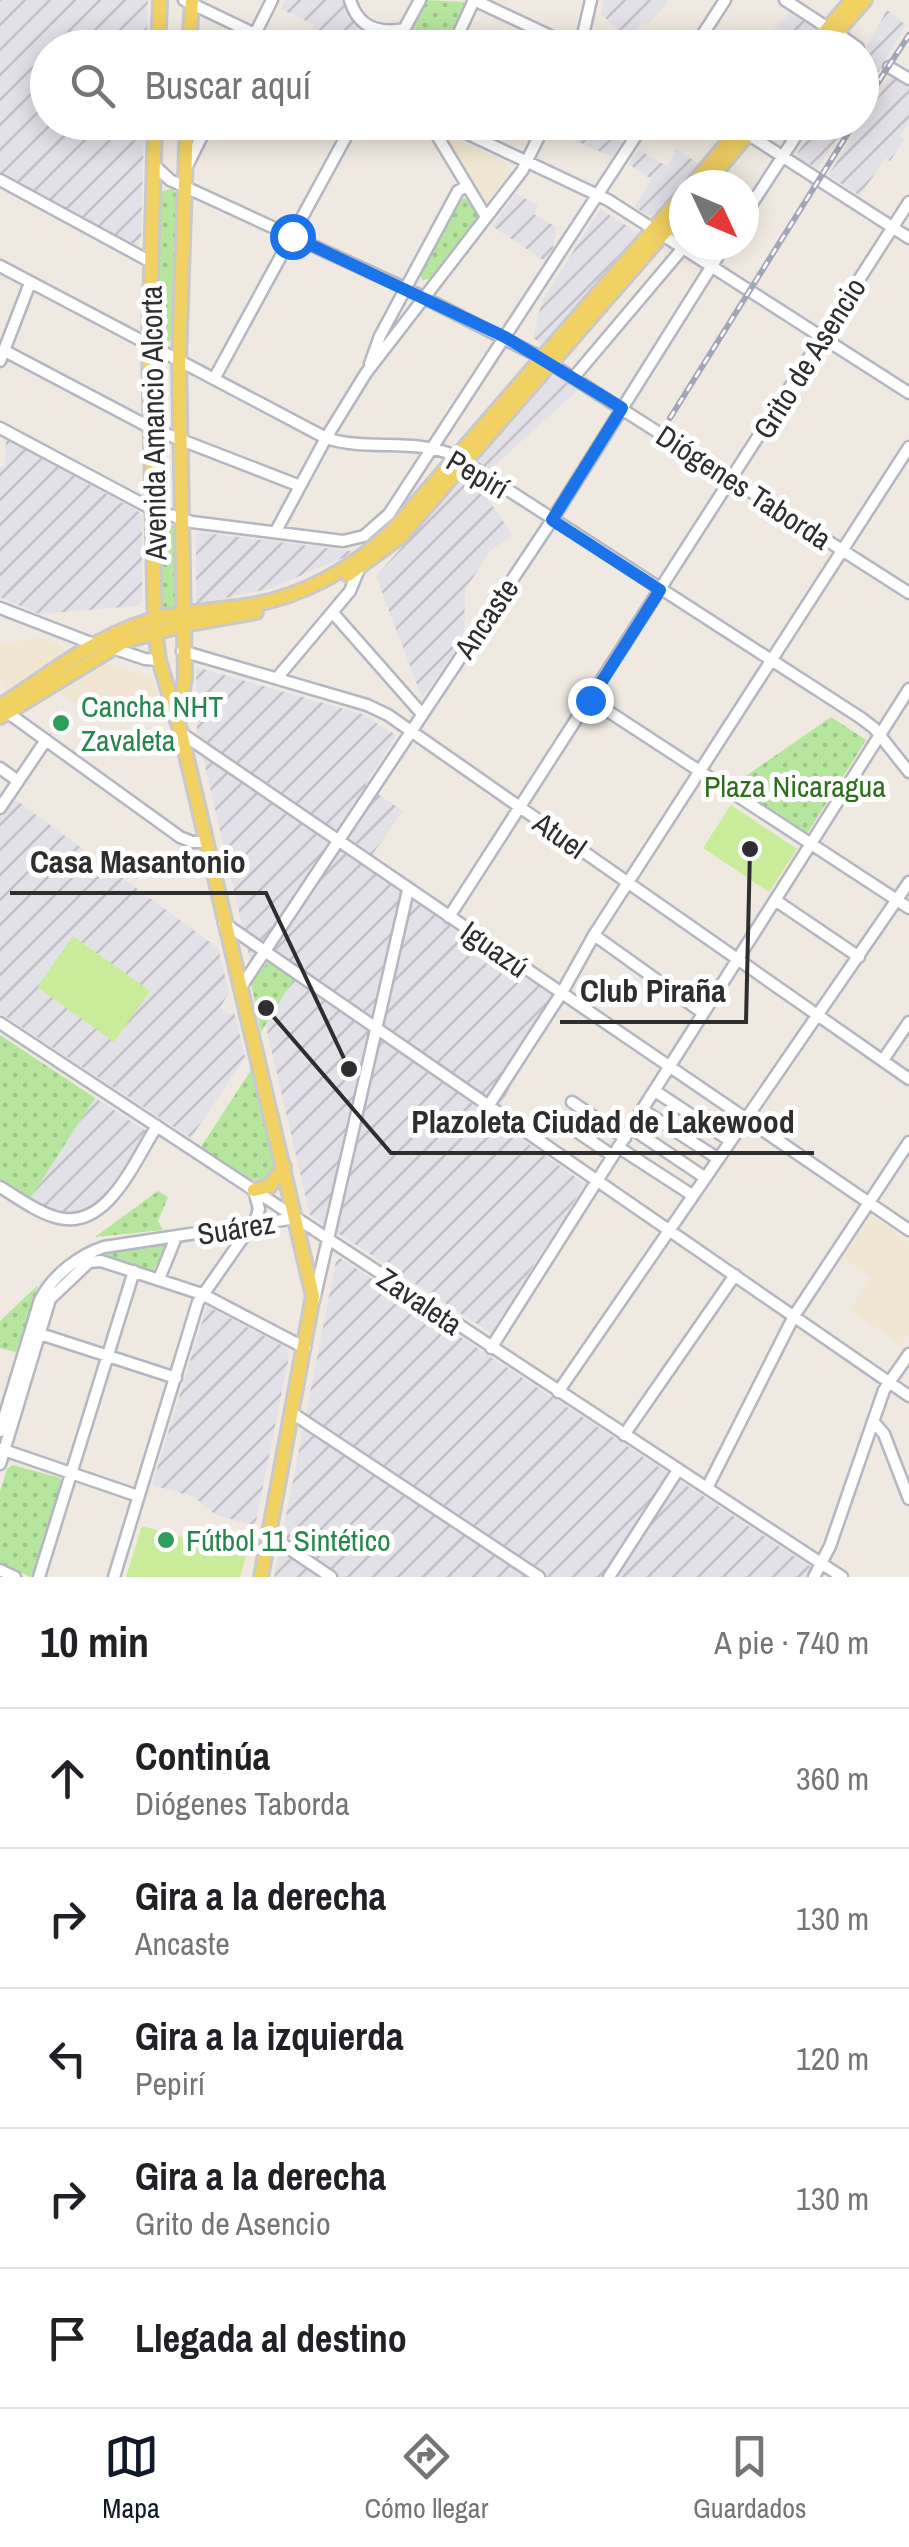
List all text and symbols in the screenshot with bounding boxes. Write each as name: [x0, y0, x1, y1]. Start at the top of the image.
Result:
search box: [30, 30, 879, 140]
icon: search: [65, 58, 120, 113]
text: Buscar aquí: [145, 60, 311, 111]
north arrow: [669, 170, 759, 260]
route start: [270, 214, 316, 260]
street label: Grito de Asencio: [743, 270, 875, 446]
street label: Avenida Amancio Alcorta: [131, 285, 175, 562]
street label: Diógenes Taborda: [649, 415, 839, 559]
street label: Pepirí: [440, 440, 517, 508]
street label: Ancaste: [444, 570, 527, 667]
route end: [568, 678, 614, 724]
place label: Cancha NHT Zavaleta: [81, 686, 223, 760]
marker: Cancha NHT Zavaleta: [50, 712, 72, 734]
park label: Plaza Nicaragua: [704, 766, 886, 806]
street label: Atuel: [525, 802, 594, 867]
callout: Casa Masantonio: [10, 831, 266, 893]
text: Casa Masantonio: [30, 840, 246, 883]
street label: Iguazú: [453, 911, 537, 987]
callout: Club Piraña: [560, 960, 746, 1022]
text: Club Piraña: [580, 969, 726, 1012]
callout: Plazoleta Ciudad de Lakewood: [391, 1091, 814, 1153]
text: Plazoleta Ciudad de Lakewood: [411, 1100, 795, 1143]
street label: Suárez: [194, 1202, 278, 1254]
street label: Zavaleta: [370, 1258, 471, 1344]
place label: Fútbol 11 Sintético: [186, 1520, 391, 1560]
marker: Fútbol 11 Sintético: [155, 1529, 177, 1551]
text: 10 min: [40, 1614, 149, 1670]
text: A pie · 740 m: [714, 1621, 869, 1664]
text: Continúa: [135, 1731, 270, 1782]
icon: ahead: [40, 1751, 95, 1806]
text: 360 m: [796, 1757, 869, 1800]
text: Diógenes Taborda: [135, 1782, 350, 1825]
text: Gira a la derecha: [135, 1871, 386, 1922]
icon: right: [40, 1891, 95, 1946]
text: 130 m: [796, 1897, 869, 1940]
text: Ancaste: [135, 1922, 230, 1965]
text: Gira a la izquierda: [135, 2011, 403, 2062]
icon: left: [40, 2031, 95, 2086]
text: 120 m: [796, 2037, 869, 2080]
text: Pepirí: [135, 2062, 205, 2105]
text: Gira a la derecha: [135, 2151, 386, 2202]
icon: right: [40, 2171, 95, 2226]
text: 130 m: [796, 2177, 869, 2220]
text: Grito de Asencio: [135, 2202, 331, 2245]
icon: arrive: [40, 2311, 95, 2366]
text: Llegada al destino: [135, 2313, 407, 2364]
tab: Mapa: [102, 2429, 160, 2527]
tab: Cómo llegar: [365, 2429, 488, 2527]
tab: Guardados: [693, 2429, 807, 2527]

